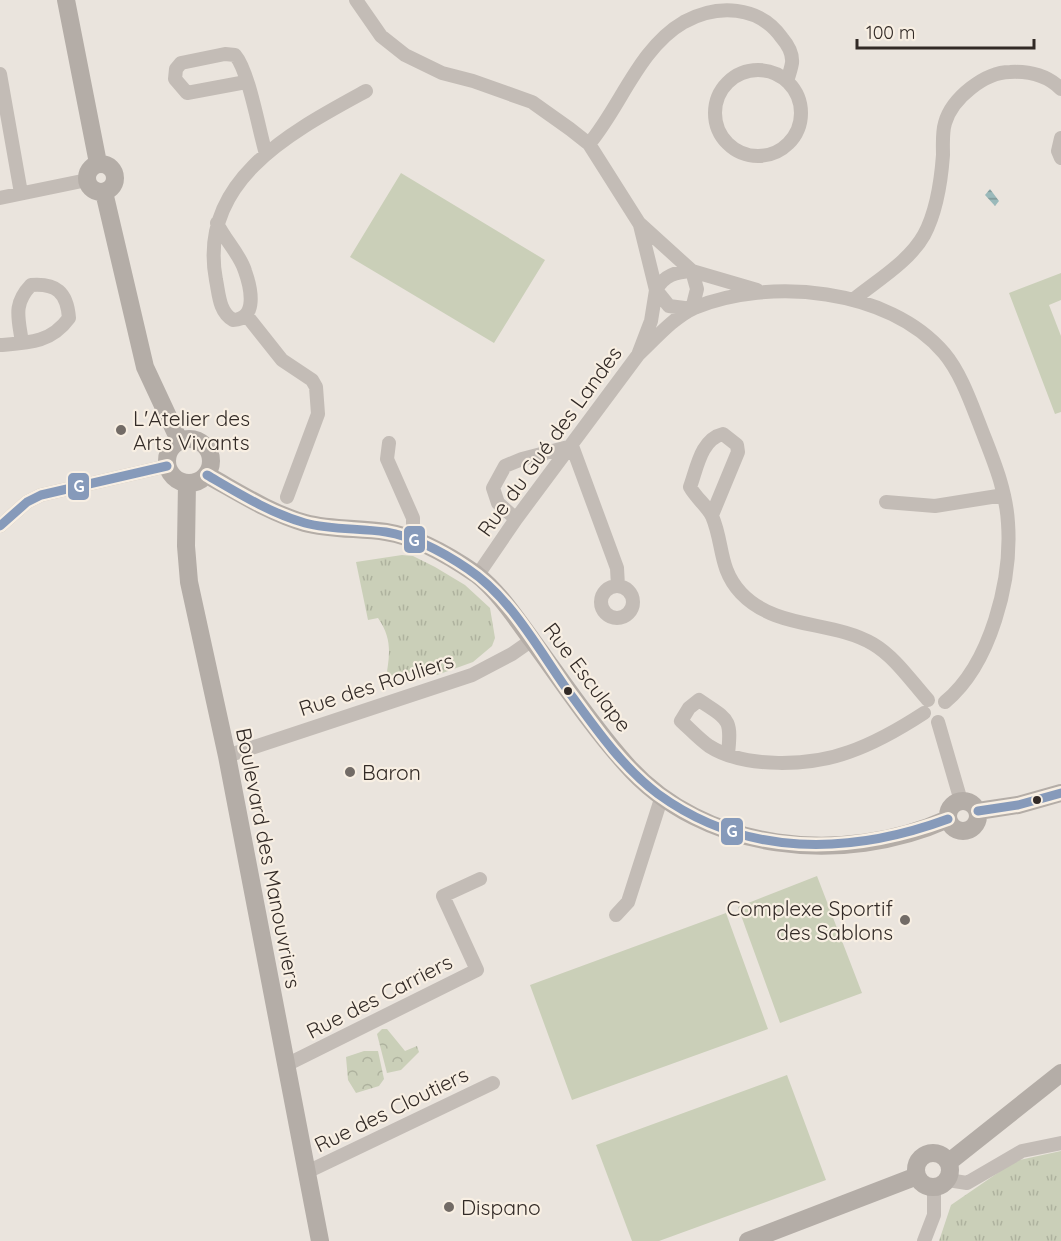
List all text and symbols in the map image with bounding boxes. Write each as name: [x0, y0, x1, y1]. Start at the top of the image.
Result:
scale bar: [857, 12, 1034, 50]
text: 100 m: [866, 21, 915, 44]
street label: Rue du Gué des Landes: [471, 341, 627, 541]
place label: L'Atelier des Arts Vivants: [133, 405, 250, 455]
marker: L'Atelier des Arts Vivants: [114, 423, 128, 437]
line badge: G: [67, 472, 90, 501]
text: G: [73, 476, 85, 496]
line badge: G: [403, 525, 426, 554]
text: G: [408, 530, 420, 550]
street label: Rue Esculape: [538, 617, 638, 737]
street label: Rue des Rouliers: [295, 647, 457, 721]
unlabelled marker: [562, 685, 574, 697]
street label: Boulevard des Manouvriers: [231, 725, 307, 991]
place label: Baron: [362, 759, 421, 785]
marker: Baron: [343, 765, 357, 779]
unlabelled marker: [1031, 794, 1043, 806]
line badge: G: [720, 817, 744, 846]
text: G: [726, 821, 738, 841]
place label: Complexe Sportif des Sablons: [726, 895, 893, 945]
marker: Complexe Sportif des Sablons: [898, 913, 912, 927]
street label: Rue des Carriers: [302, 948, 456, 1044]
street label: Rue des Cloutiers: [310, 1060, 472, 1158]
place label: Dispano: [461, 1194, 541, 1220]
marker: Dispano: [442, 1200, 456, 1214]

